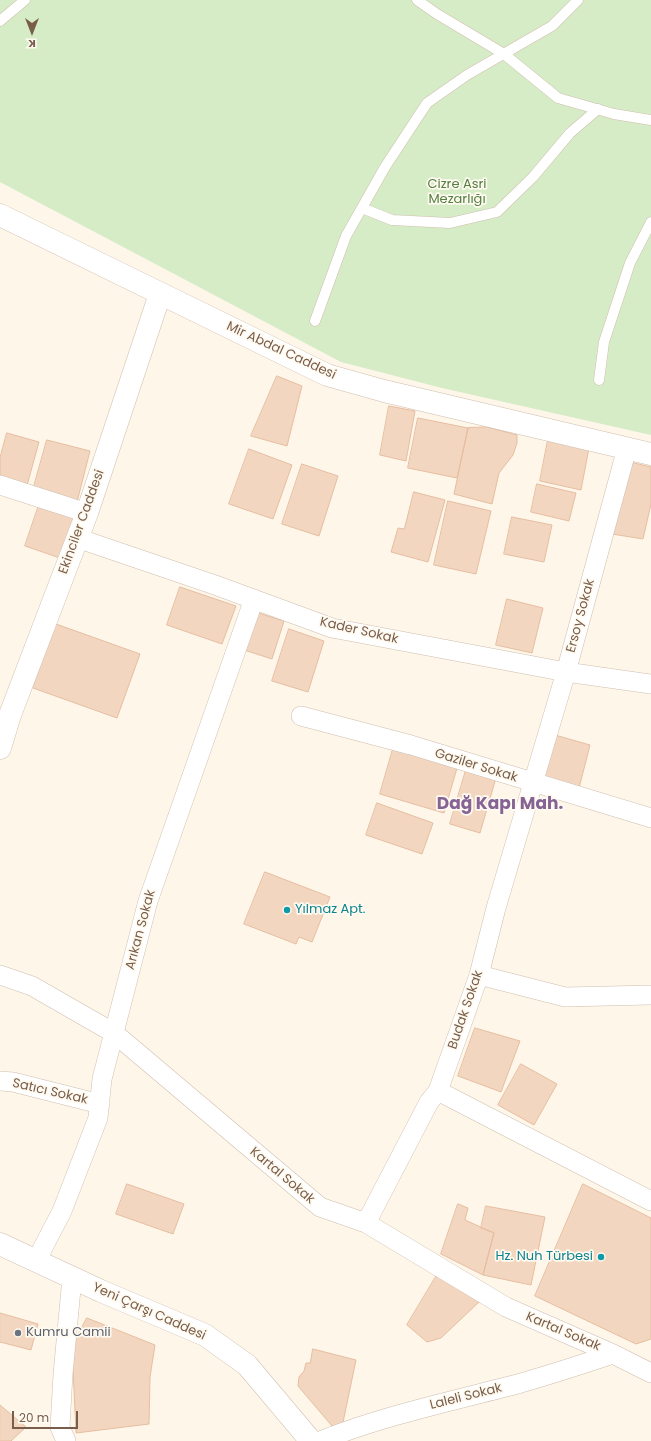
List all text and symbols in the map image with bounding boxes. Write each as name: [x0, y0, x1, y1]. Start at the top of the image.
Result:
north arrow: [12, 12, 52, 52]
text: K: [28, 36, 36, 52]
park label: Cizre Asri Mezarlığı: [427, 177, 487, 208]
street label: Mir Abdal Caddesi: [224, 319, 338, 383]
street label: Ekinciler Caddesi: [56, 468, 108, 576]
street label: Ersoy Sokak: [564, 577, 598, 655]
street label: Kader Sokak: [318, 614, 400, 648]
street label: Gaziler Sokak: [433, 746, 519, 786]
district label: Dağ Kapı Mah.: [437, 795, 563, 815]
street label: Arıkan Sokak: [123, 888, 159, 972]
place label: Yılmaz Apt.: [295, 902, 366, 918]
marker: Yılmaz Apt.: [282, 905, 292, 915]
street label: Budak Sokak: [445, 969, 487, 1051]
street label: Satıcı Sokak: [11, 1076, 89, 1108]
street label: Kartal Sokak: [246, 1144, 318, 1208]
place label: Hz. Nuh Türbesi: [496, 1249, 593, 1265]
marker: Hz. Nuh Türbesi: [596, 1252, 606, 1262]
street label: Yeni Çarşı Caddesi: [90, 1280, 208, 1344]
street label: Kartal Sokak: [523, 1309, 603, 1355]
place label: Kumru Camii: [26, 1325, 111, 1341]
marker: Kumru Camii: [13, 1328, 23, 1338]
street label: Laleli Sokak: [428, 1381, 504, 1413]
scale bar: [14, 1403, 80, 1429]
text: 20 m: [19, 1409, 49, 1426]

